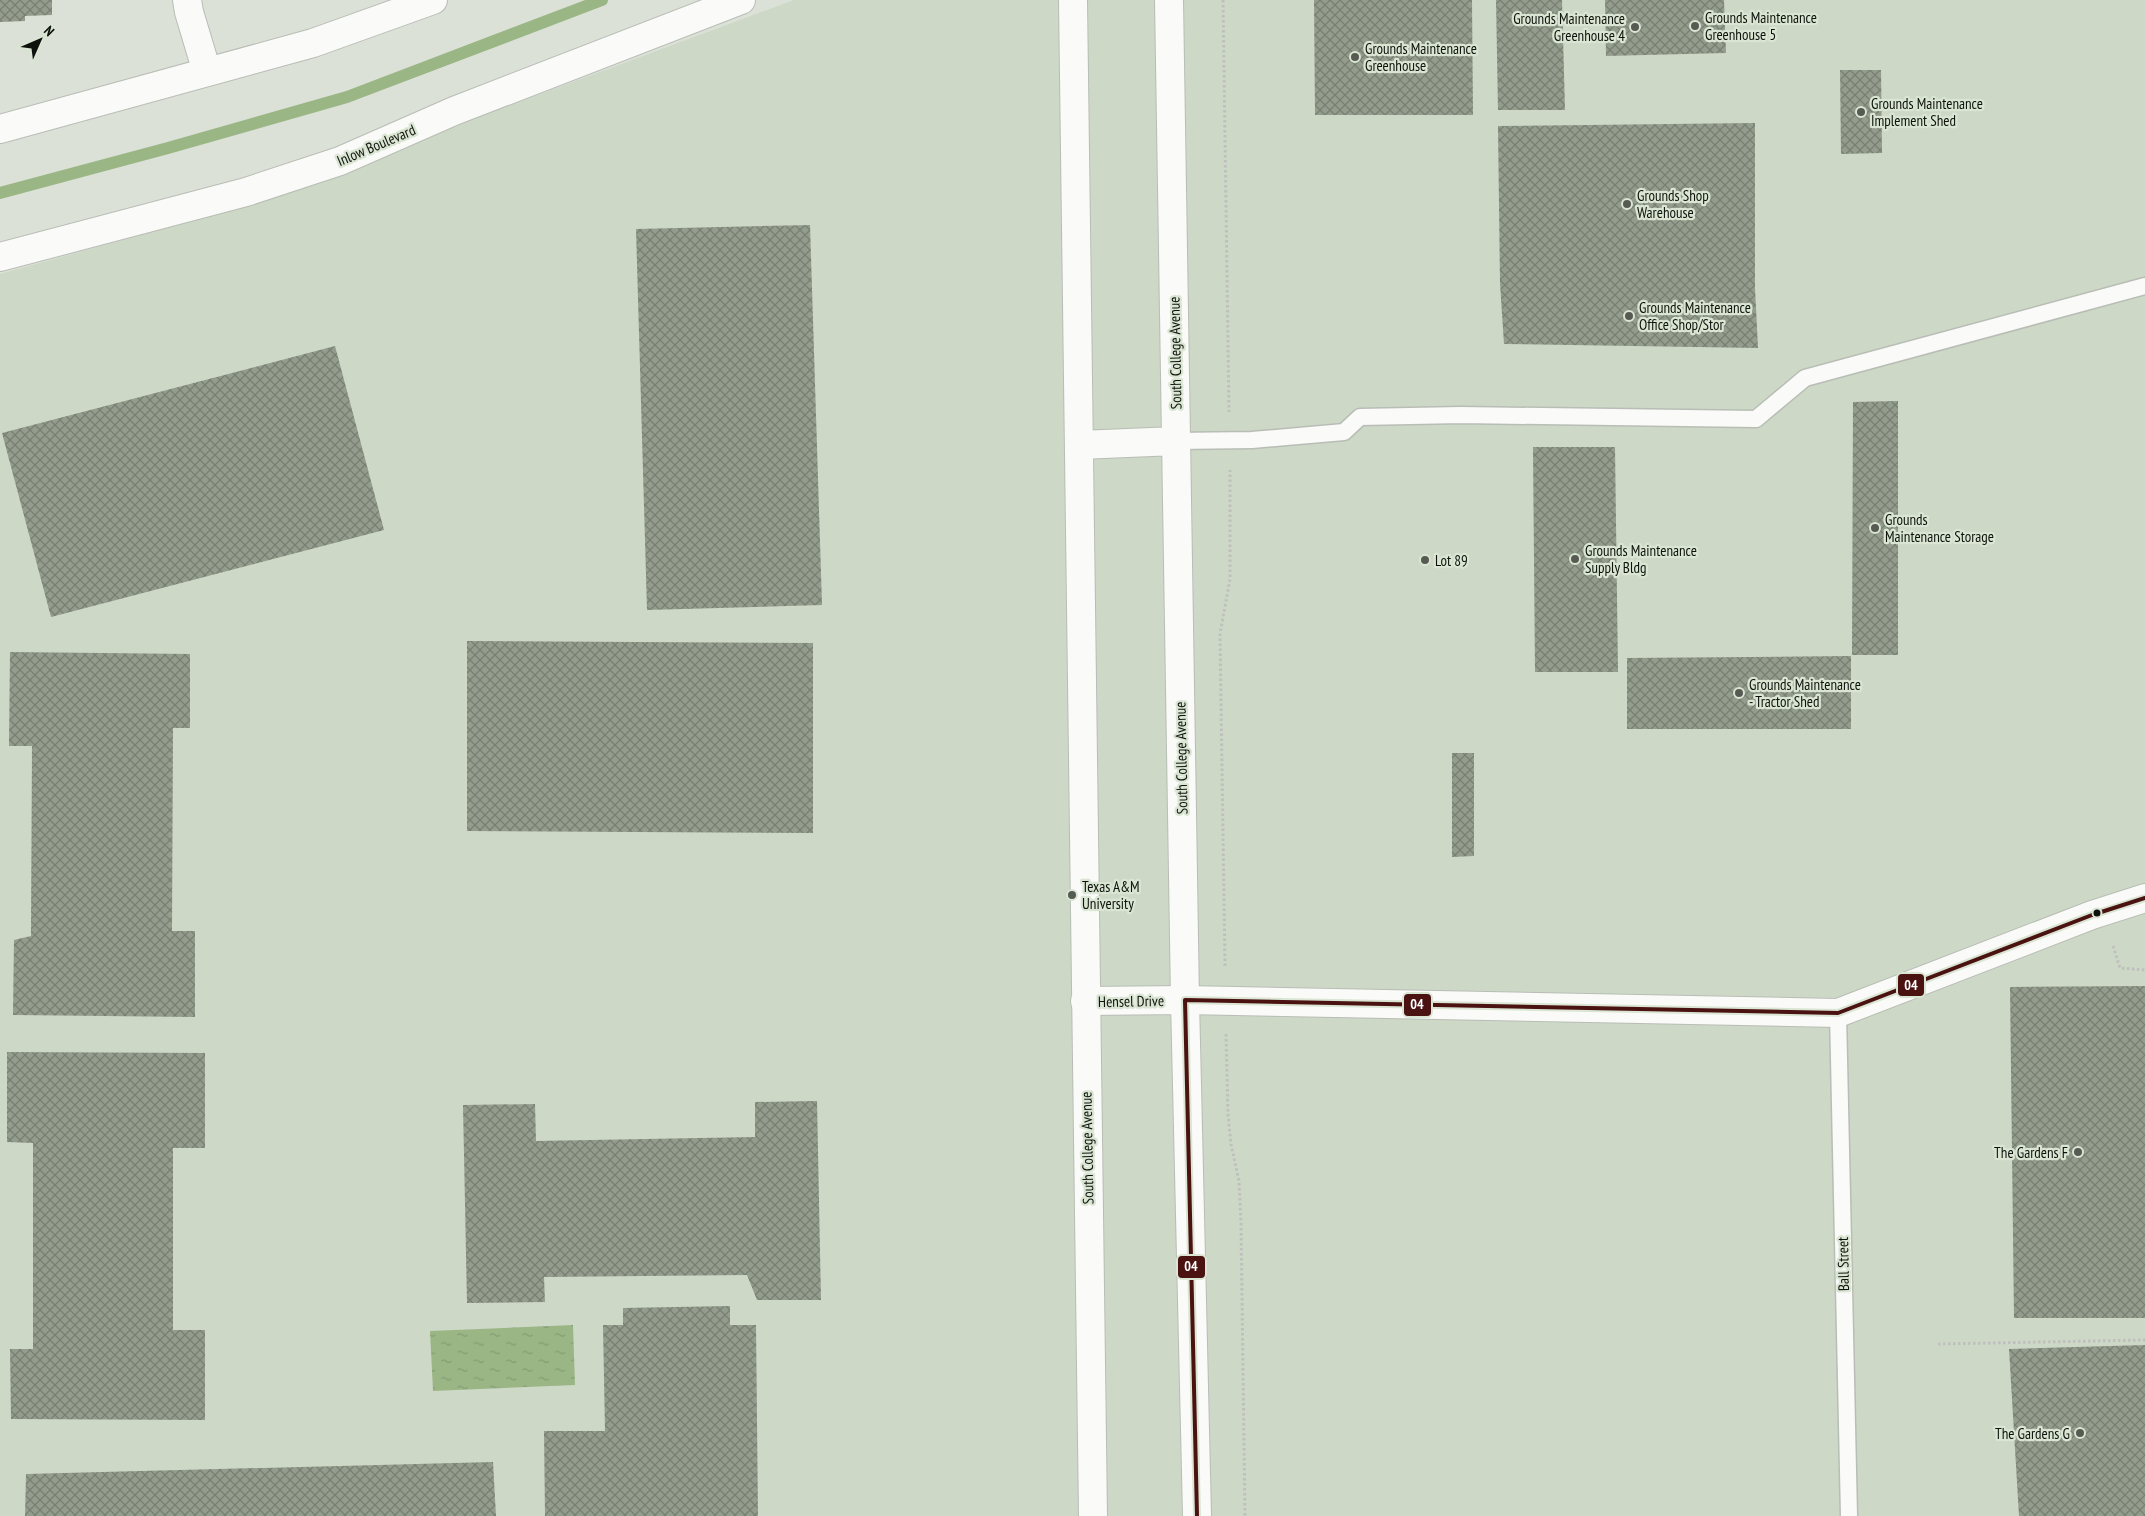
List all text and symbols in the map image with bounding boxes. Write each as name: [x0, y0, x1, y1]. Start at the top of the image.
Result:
place label: Grounds Maintenance Greenhouse 5: [1705, 8, 1817, 44]
place label: Grounds Maintenance Greenhouse 4: [1513, 9, 1625, 45]
north arrow: [15, 15, 65, 65]
marker: Grounds Maintenance Greenhouse 5: [1689, 20, 1701, 32]
marker: Grounds Maintenance Greenhouse 4: [1629, 21, 1641, 33]
text: N: [40, 22, 58, 40]
place label: Grounds Maintenance Greenhouse: [1365, 39, 1477, 75]
marker: Grounds Maintenance Greenhouse: [1349, 51, 1361, 63]
place label: Grounds Maintenance Implement Shed: [1871, 94, 1983, 130]
marker: Grounds Maintenance Implement Shed: [1855, 106, 1867, 118]
street label: Inlow Boulevard: [334, 120, 418, 170]
place label: Grounds Shop Warehouse: [1637, 186, 1709, 222]
marker: Grounds Shop Warehouse: [1621, 198, 1633, 210]
street label: South College Avenue: [1165, 296, 1185, 410]
place label: Grounds Maintenance Office Shop/Stor: [1639, 298, 1751, 334]
marker: Grounds Maintenance Office Shop/Stor: [1623, 310, 1635, 322]
place label: Grounds Maintenance Storage: [1885, 510, 1994, 546]
marker: Grounds Maintenance Storage: [1869, 522, 1881, 534]
place label: Grounds Maintenance Supply Bldg: [1585, 541, 1697, 577]
place label: Lot 89: [1435, 551, 1468, 570]
marker: Grounds Maintenance Supply Bldg: [1569, 553, 1581, 565]
marker: Lot 89: [1419, 554, 1431, 566]
place label: Grounds Maintenance - Tractor Shed: [1749, 675, 1861, 711]
marker: Grounds Maintenance - Tractor Shed: [1733, 687, 1745, 699]
street label: South College Avenue: [1171, 701, 1191, 815]
place label: Texas A&M University: [1082, 877, 1140, 913]
marker: Texas A&M University: [1066, 889, 1078, 901]
unlabelled marker: [2092, 908, 2102, 918]
line badge: 04: [1897, 973, 1925, 997]
text: 04: [1904, 976, 1918, 994]
street label: Hensel Drive: [1098, 991, 1164, 1011]
line badge: 04: [1403, 993, 1432, 1017]
text: 04: [1410, 995, 1424, 1013]
street label: South College Avenue: [1077, 1091, 1097, 1205]
place label: The Gardens F: [1994, 1143, 2068, 1162]
marker: The Gardens F: [2072, 1146, 2084, 1158]
street label: Ball Street: [1833, 1237, 1853, 1291]
line badge: 04: [1177, 1255, 1206, 1279]
text: 04: [1184, 1257, 1198, 1275]
place label: The Gardens G: [1995, 1424, 2070, 1443]
marker: The Gardens G: [2074, 1427, 2086, 1439]

